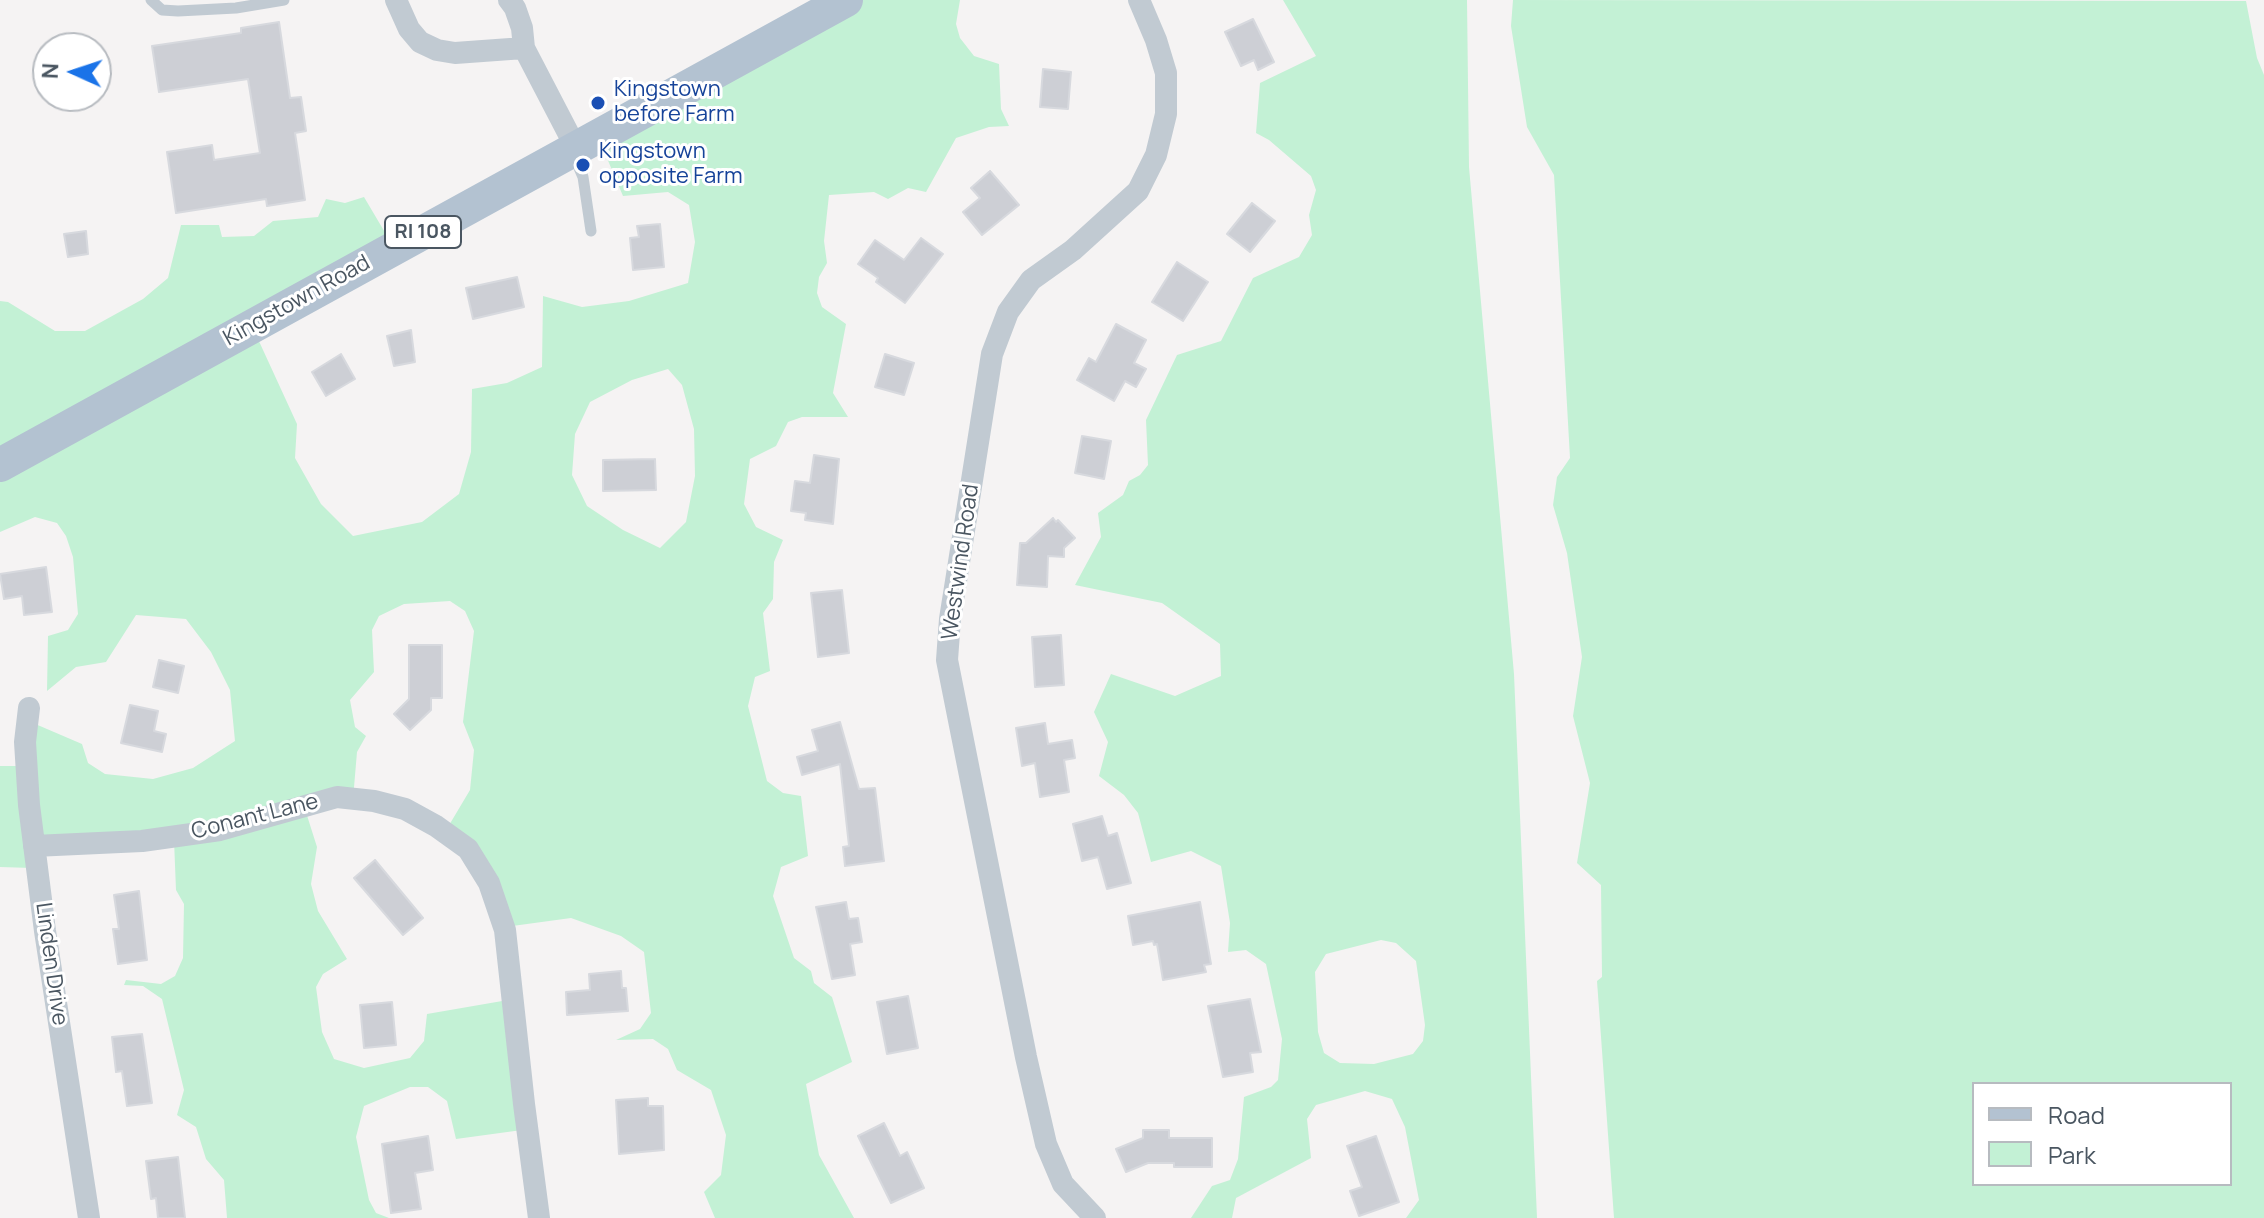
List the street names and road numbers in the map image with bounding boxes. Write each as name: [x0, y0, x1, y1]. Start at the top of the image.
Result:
road number: RI 108: [385, 216, 461, 248]
street label: Kingstown Road: [219, 250, 375, 352]
street label: Westwind Road: [937, 482, 985, 642]
street label: Conant Lane: [189, 789, 321, 845]
street label: Linden Drive: [29, 901, 73, 1027]

